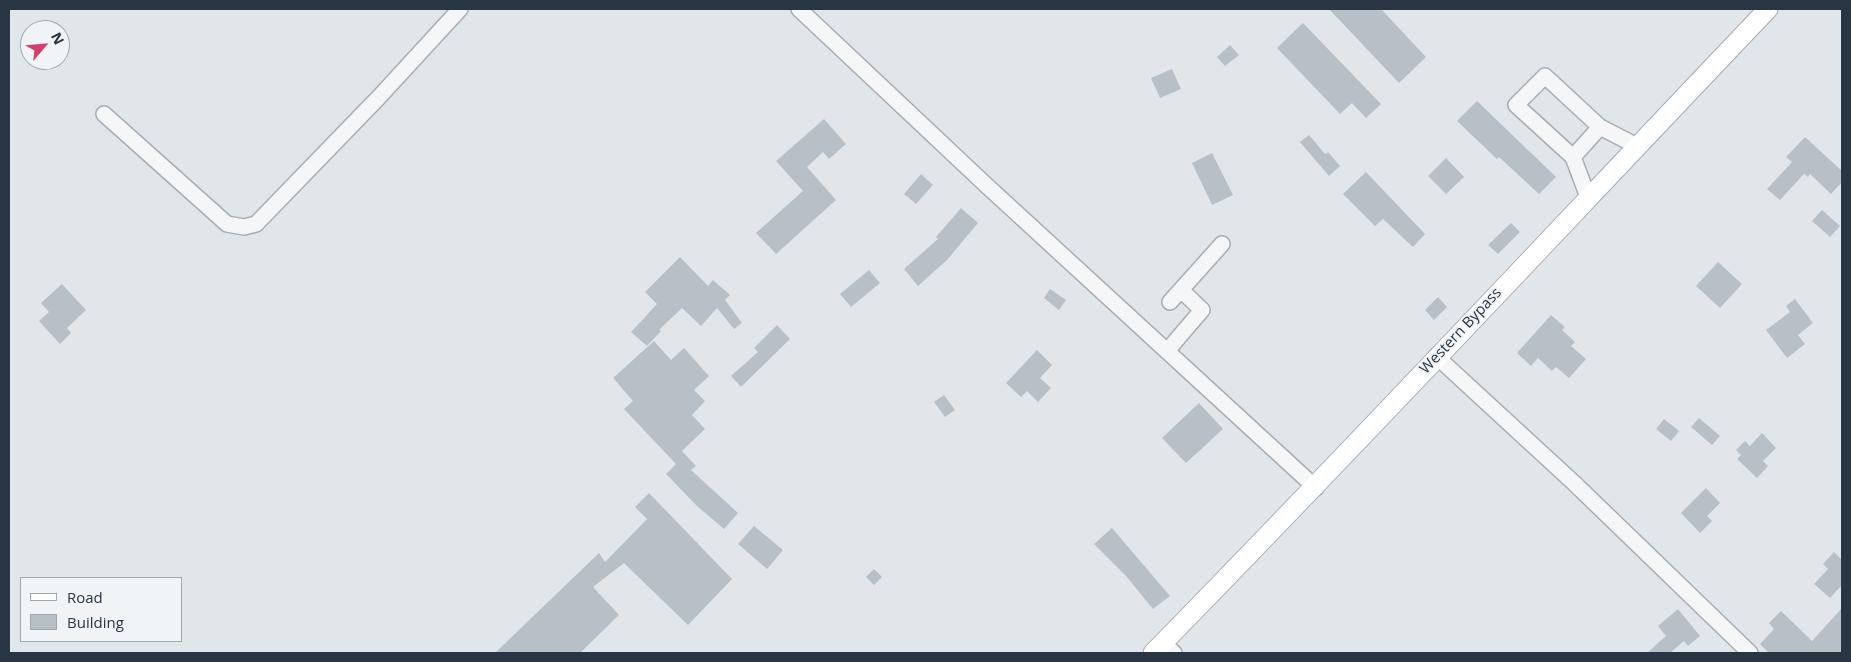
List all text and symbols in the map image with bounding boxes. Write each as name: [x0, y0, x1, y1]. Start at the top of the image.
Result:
north arrow: [20, 20, 70, 70]
text: N: [47, 29, 69, 48]
street label: Western Bypass: [1416, 284, 1506, 378]
legend: [20, 577, 182, 642]
text: Road: [67, 587, 103, 607]
text: Building: [67, 612, 124, 632]

